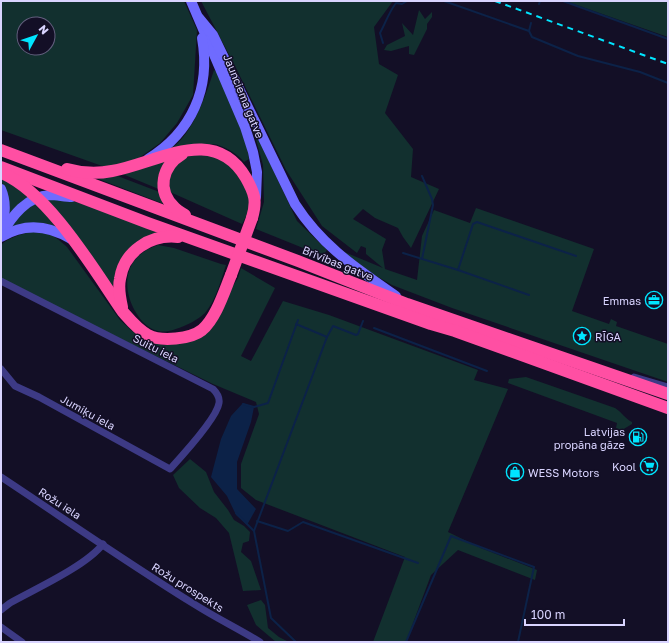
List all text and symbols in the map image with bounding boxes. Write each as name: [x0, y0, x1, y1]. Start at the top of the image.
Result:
north arrow: [16, 16, 56, 56]
text: N: [36, 22, 52, 37]
street label: Jaunciema gatve: [221, 52, 267, 140]
street label: Brīvības gatve: [301, 243, 375, 283]
office icon: Emmas: [644, 290, 664, 310]
place label: Emmas: [603, 294, 641, 307]
place icon: RĪGA: [572, 326, 592, 346]
place label: RĪGA: [595, 330, 621, 343]
street label: Suitu iela: [131, 331, 181, 365]
street label: Jumiķu iela: [58, 392, 117, 433]
place label: Latvijas propāna gāze: [554, 425, 625, 451]
fuel station icon: Latvijas propāna gāze: [628, 427, 648, 447]
supermarket icon: Kool: [639, 456, 659, 476]
place label: Kool: [612, 460, 636, 473]
shop icon: WESS Motors: [505, 462, 525, 482]
place label: WESS Motors: [528, 466, 599, 479]
street label: Rožu iela: [36, 484, 84, 522]
street label: Rožu prospekts: [150, 560, 226, 614]
scale bar: [525, 601, 624, 627]
text: 100 m: [531, 607, 565, 622]

